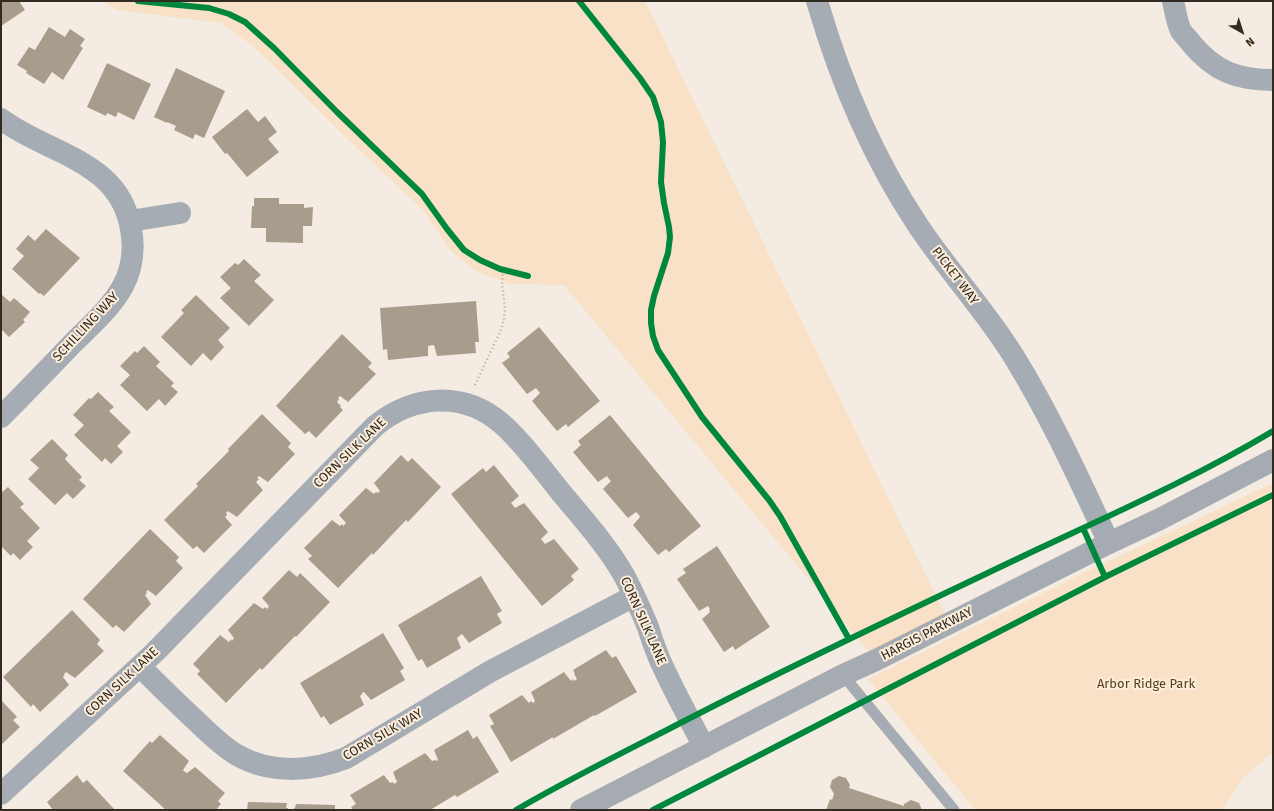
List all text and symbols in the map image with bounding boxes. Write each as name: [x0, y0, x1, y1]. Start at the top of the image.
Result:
north arrow: [1222, 12, 1262, 52]
text: N: [1243, 34, 1257, 49]
street label: PICKET WAY: [928, 244, 982, 308]
street label: SCHILLING WAY: [50, 289, 122, 365]
street label: CORN SILK LANE: [311, 415, 389, 491]
street label: CORN SILK LANE: [617, 575, 669, 667]
street label: HARGIS PARKWAY: [878, 604, 976, 664]
street label: CORN SILK LANE: [82, 644, 162, 720]
park label: Arbor Ridge Park: [1097, 676, 1195, 692]
street label: CORN SILK WAY: [340, 706, 426, 764]

